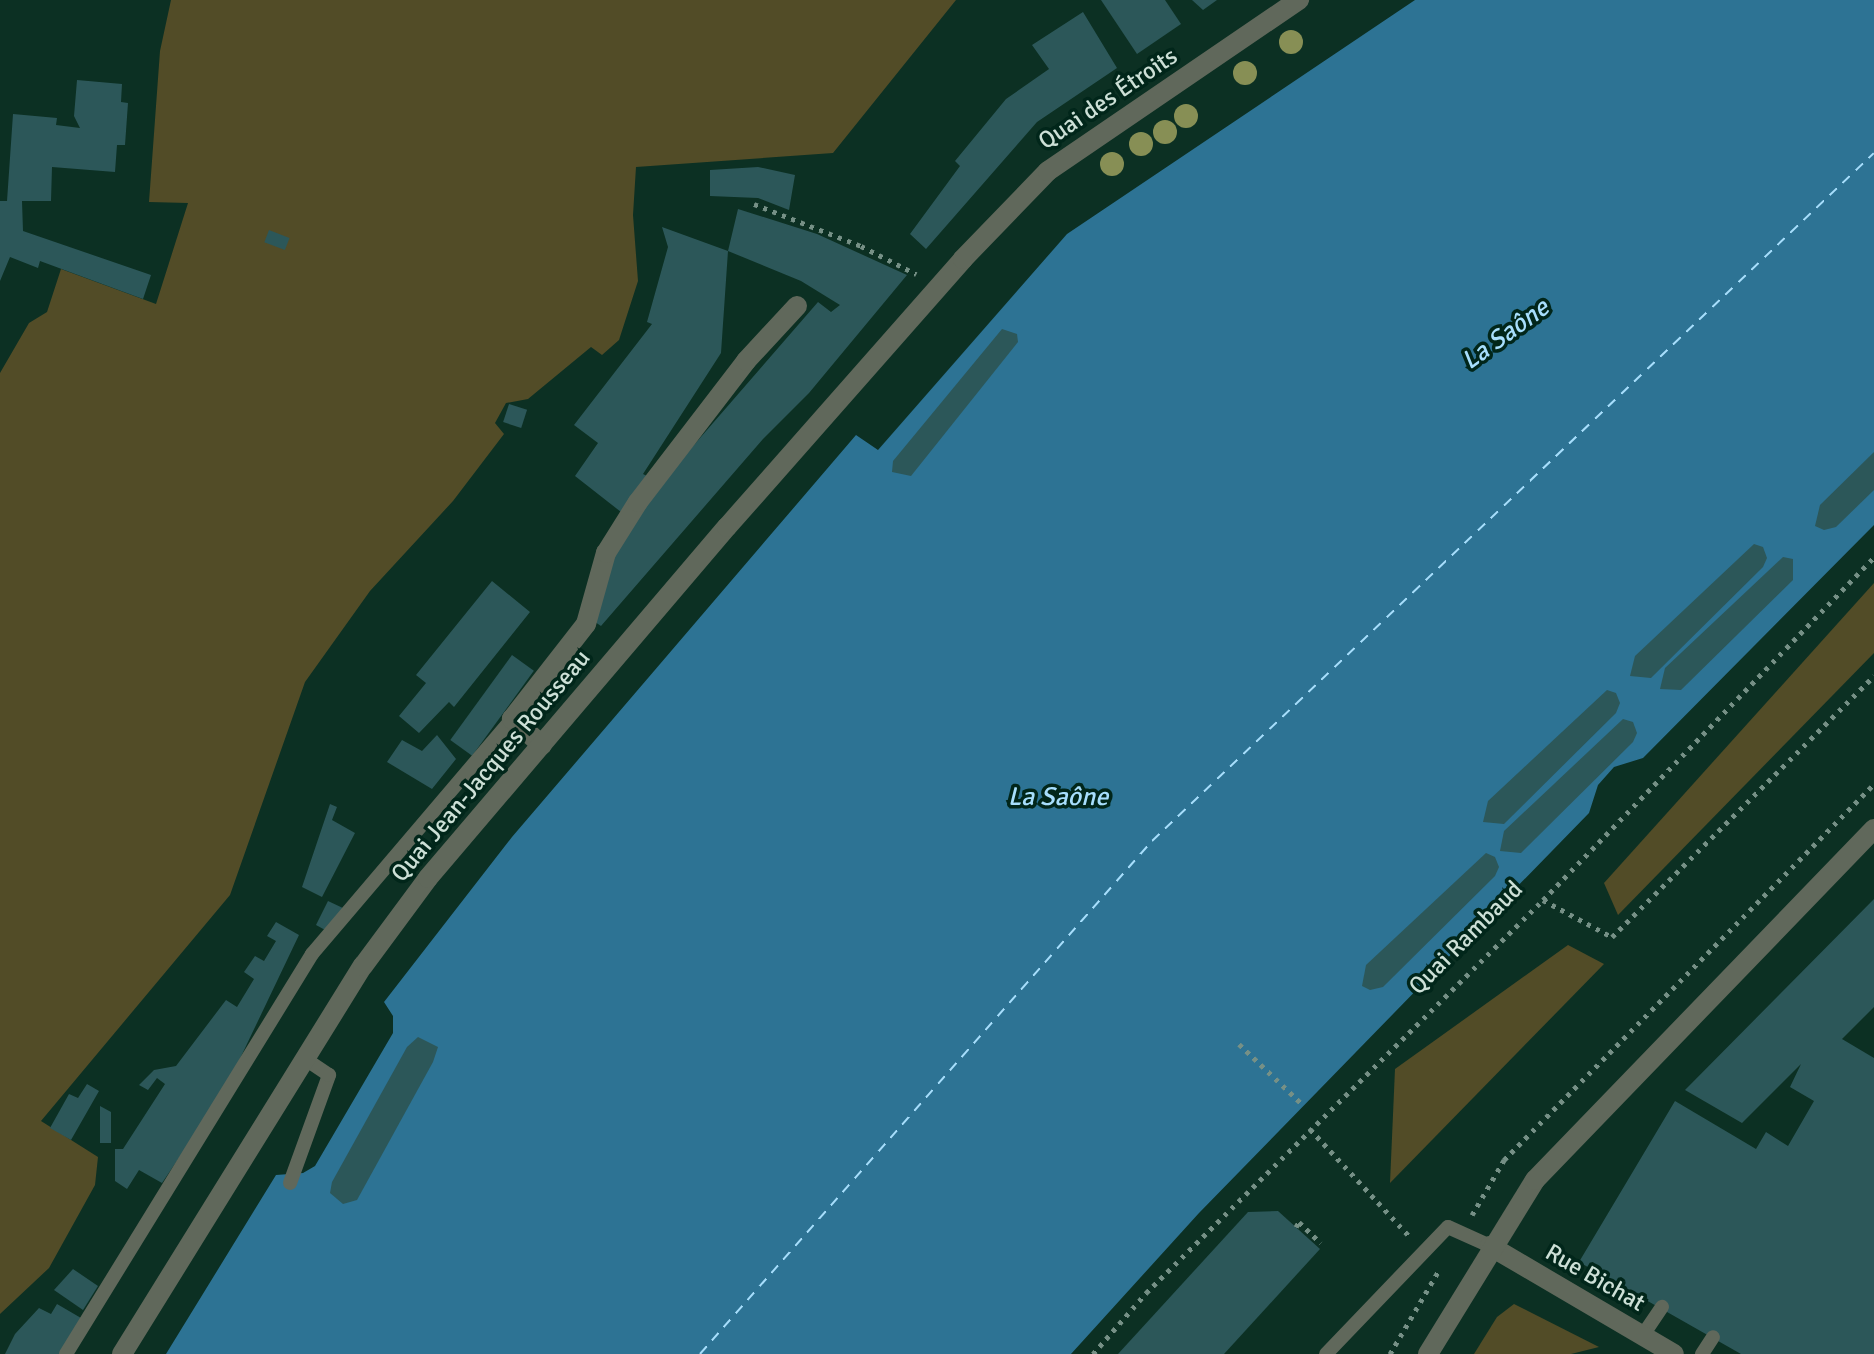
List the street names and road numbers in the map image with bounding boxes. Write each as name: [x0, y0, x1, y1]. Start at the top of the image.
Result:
street label: Quai des Étroits: [1033, 42, 1183, 156]
street label: Quai Jean-Jacques Rousseau: [386, 644, 596, 888]
street label: Quai Rambaud: [1403, 875, 1529, 1001]
street label: Rue Bichat: [1540, 1238, 1650, 1318]

